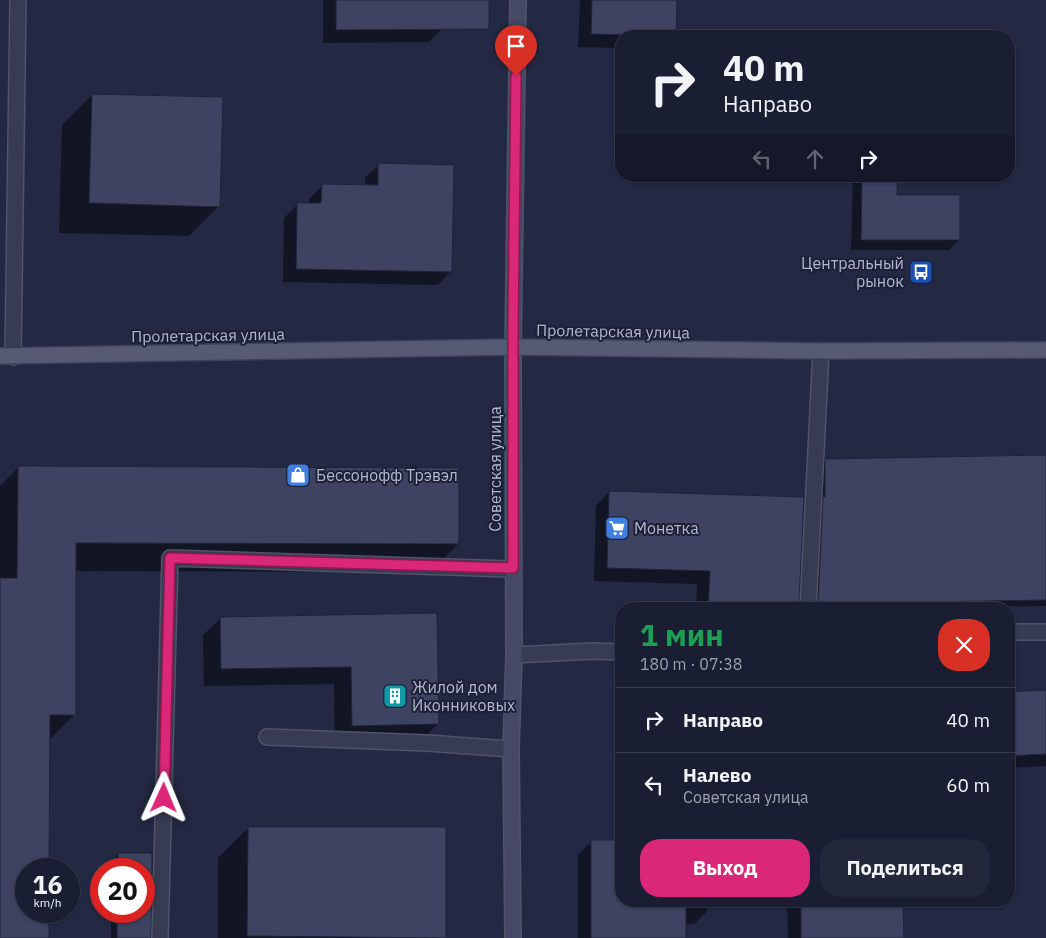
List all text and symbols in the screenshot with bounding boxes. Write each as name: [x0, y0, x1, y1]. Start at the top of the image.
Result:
pin: [495, 25, 537, 76]
icon: arrive: [502, 32, 530, 60]
text: 40 m: [723, 45, 805, 91]
icon: right: [640, 50, 705, 115]
text: Направо: [723, 89, 812, 118]
icon: left: [748, 145, 776, 173]
icon: ahead: [801, 145, 829, 173]
icon: right: [854, 145, 882, 173]
place label: Центральный рынок: [801, 253, 904, 291]
bus stop icon: Центральный рынок: [908, 259, 934, 285]
street label: Пролетарская улица: [536, 320, 691, 342]
street label: Пролетарская улица: [131, 324, 286, 346]
street label: Советская улица: [485, 406, 505, 532]
shop icon: Бессонофф Трэвэл: [285, 462, 311, 488]
place label: Бессонофф Трэвэл: [316, 465, 458, 485]
supermarket icon: Монетка: [604, 515, 630, 541]
place label: Монетка: [634, 518, 699, 538]
text: 1 мин: [640, 615, 724, 654]
button: close: [938, 619, 990, 671]
text: 180 m · 07:38: [640, 654, 742, 674]
place label: Жилой дом Иконниковых: [412, 677, 515, 715]
building icon: Жилой дом Иконниковых: [382, 683, 408, 709]
icon: right: [640, 706, 668, 734]
text: Направо: [683, 708, 763, 732]
text: 40 m: [946, 708, 990, 732]
text: Налево: [683, 763, 752, 787]
position arrow: [137, 771, 189, 823]
icon: left: [640, 771, 668, 799]
text: 60 m: [946, 773, 990, 797]
text: Советская улица: [683, 787, 809, 807]
button: Выход: [640, 839, 810, 897]
button: Поделиться: [820, 839, 990, 897]
speed limit sign: 20: [90, 858, 155, 923]
text: 16: [32, 868, 63, 901]
text: km/h: [33, 895, 62, 910]

